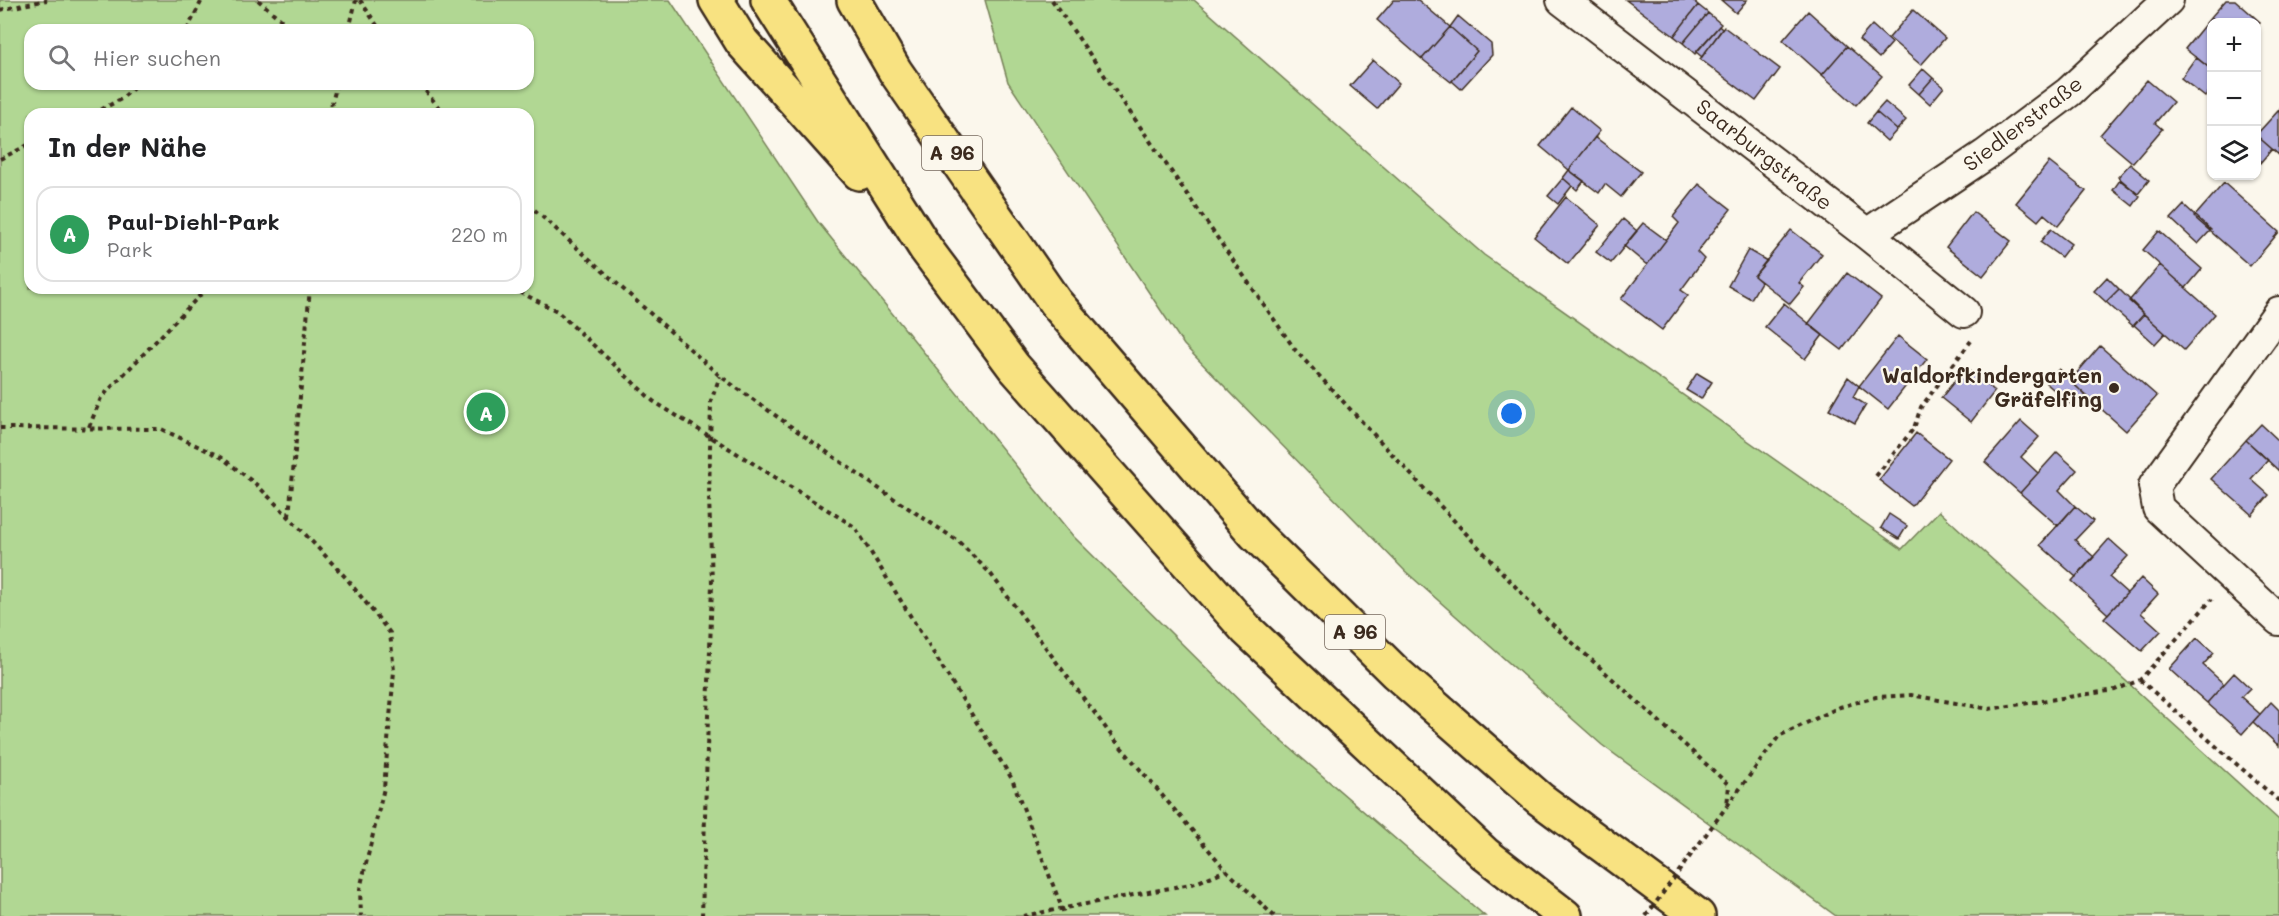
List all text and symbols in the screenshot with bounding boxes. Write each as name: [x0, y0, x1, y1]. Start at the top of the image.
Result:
map controls: [2207, 18, 2261, 180]
button: +: [2207, 18, 2261, 72]
search box: [24, 24, 534, 90]
icon: search: [45, 41, 78, 74]
text: Hier suchen: [93, 43, 221, 72]
street label: Siedlerstraße: [1957, 69, 2087, 177]
button: −: [2207, 72, 2261, 126]
street label: Saarburgstraße: [1691, 92, 1838, 215]
button: layers: [2207, 126, 2261, 180]
text: In der Nähe: [48, 130, 207, 164]
road number: A 96: [922, 136, 982, 170]
text: Paul-Diehl-Park: [107, 207, 280, 236]
text: A: [63, 221, 76, 247]
text: 220 m: [451, 221, 508, 247]
text: Park: [107, 236, 152, 262]
place label: Waldorfkindergarten Gräfelfing: [1882, 361, 2102, 412]
marker: Waldorfkindergarten Gräfelfing: [2107, 381, 2121, 395]
pin: A: [466, 390, 506, 434]
your location: [1497, 399, 1526, 428]
road number: A 96: [1325, 615, 1385, 649]

